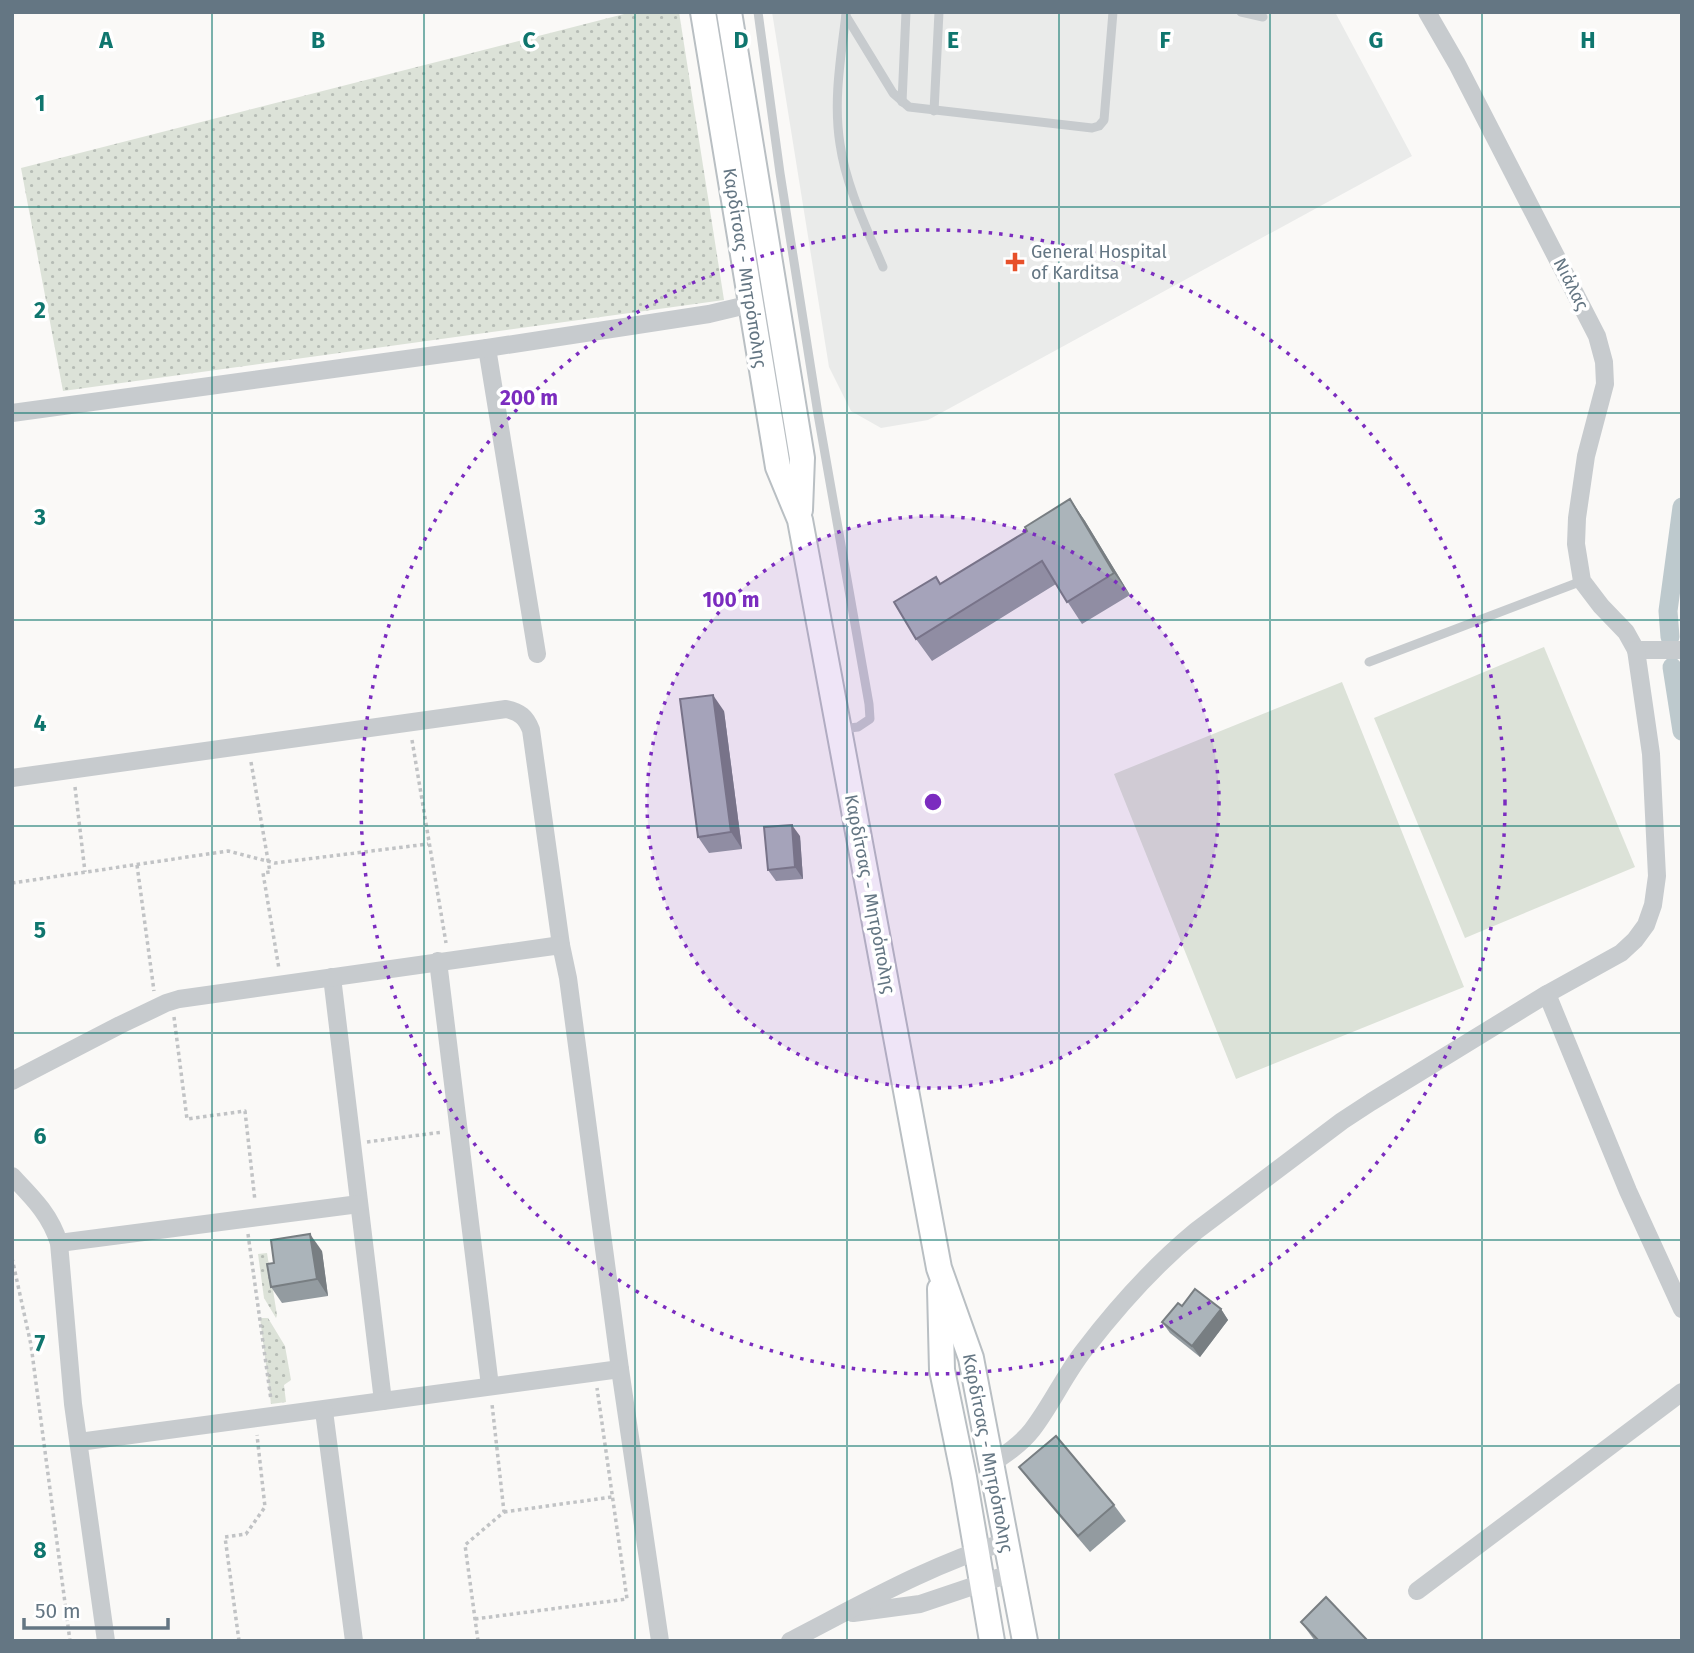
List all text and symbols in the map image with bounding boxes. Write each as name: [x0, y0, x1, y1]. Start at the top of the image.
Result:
text: A: [98, 26, 113, 54]
text: B: [311, 26, 325, 54]
text: C: [522, 26, 536, 54]
text: D: [734, 26, 749, 54]
text: E: [947, 26, 959, 54]
text: F: [1159, 26, 1171, 54]
text: G: [1369, 26, 1383, 54]
text: H: [1580, 26, 1596, 54]
text: 1: [35, 89, 45, 117]
street label: Καρδίτσας - Μητρόπολης: [718, 166, 772, 370]
place label: General Hospital of Karditsa: [1031, 241, 1167, 284]
marker: General Hospital of Karditsa: [1005, 252, 1025, 272]
street label: Νιάλας: [1549, 254, 1594, 314]
text: 2: [34, 296, 46, 324]
text: 200 m: [500, 385, 558, 411]
text: 3: [33, 503, 46, 531]
text: 100 m: [702, 587, 760, 613]
text: 4: [34, 709, 47, 737]
centre of rings: [921, 790, 945, 814]
street label: Καρδίτσας - Μητρόπολης: [840, 793, 900, 996]
text: 5: [34, 916, 46, 944]
text: 6: [34, 1122, 47, 1150]
text: 7: [35, 1329, 46, 1357]
street label: Καρδίτσας - Μητρόπολης: [958, 1352, 1018, 1555]
text: 8: [33, 1536, 47, 1564]
scale bar: [24, 1586, 168, 1630]
text: 50 m: [35, 1598, 81, 1624]

